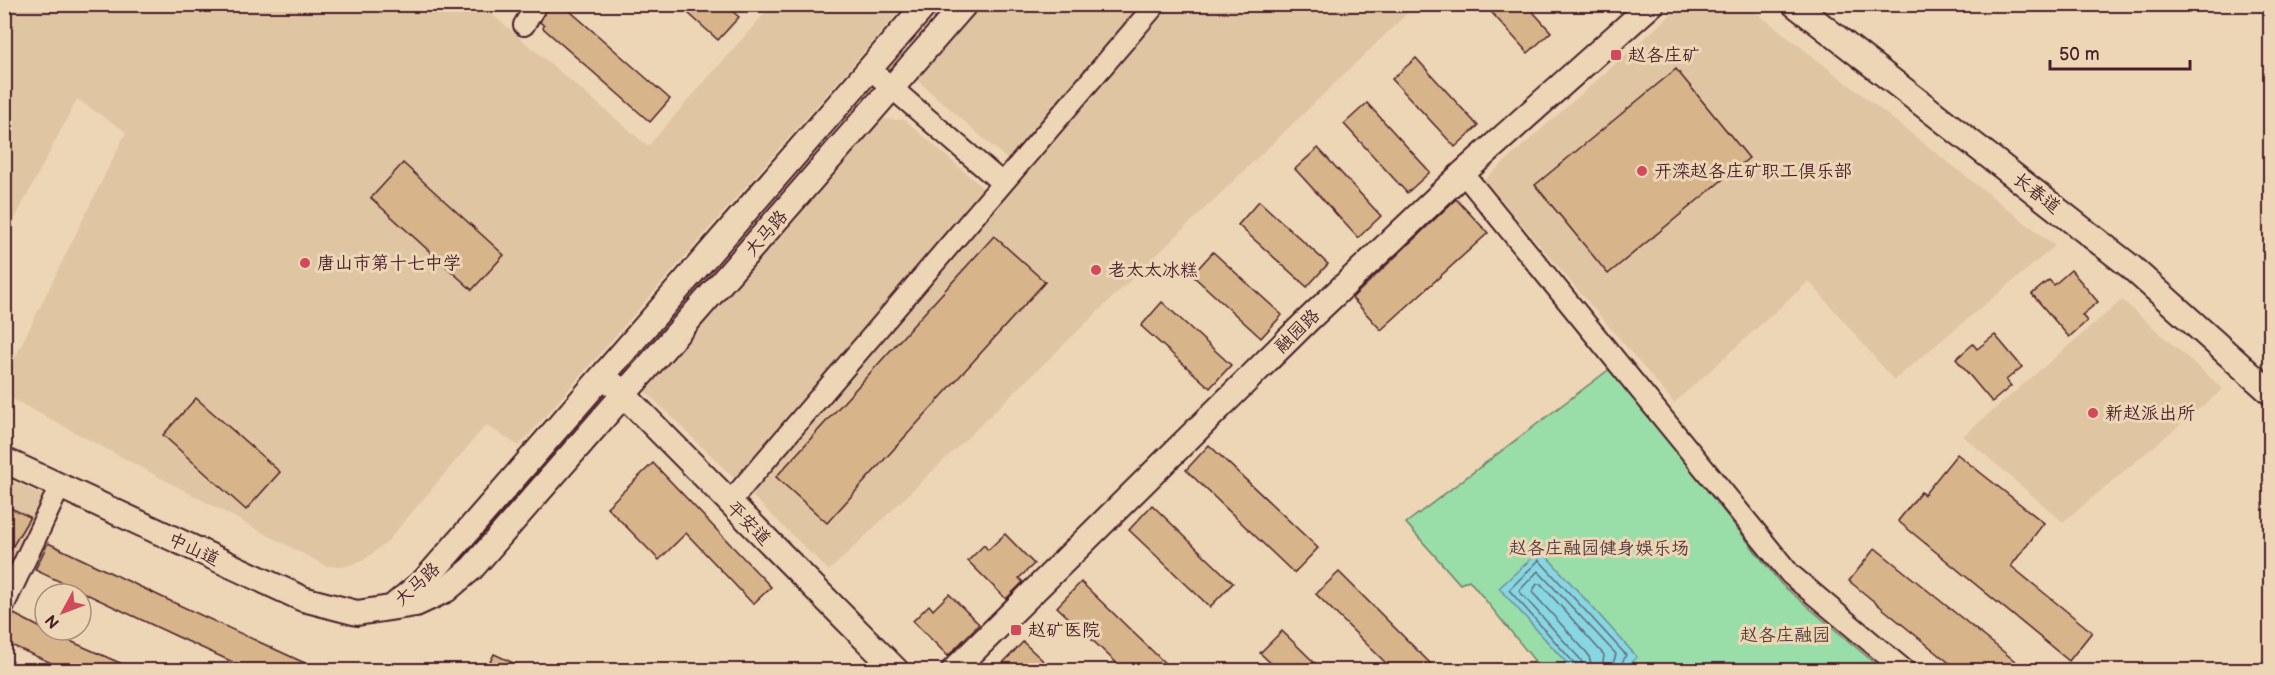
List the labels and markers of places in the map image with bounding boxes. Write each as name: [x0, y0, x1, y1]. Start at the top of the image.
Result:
place label: 赵各庄矿: [1628, 45, 1700, 66]
marker: 赵各庄矿: [1609, 48, 1623, 62]
place label: 开滦赵各庄矿职工俱乐部: [1654, 161, 1852, 182]
marker: 开滦赵各庄矿职工俱乐部: [1635, 164, 1649, 178]
place label: 唐山市第十七中学: [317, 253, 461, 274]
marker: 唐山市第十七中学: [298, 256, 312, 270]
place label: 老太太冰糕: [1108, 260, 1198, 281]
marker: 老太太冰糕: [1089, 263, 1103, 277]
place label: 新赵派出所: [2105, 403, 2195, 424]
marker: 新赵派出所: [2086, 406, 2100, 420]
place label: 赵矿医院: [1028, 620, 1100, 641]
marker: 赵矿医院: [1009, 623, 1023, 637]

